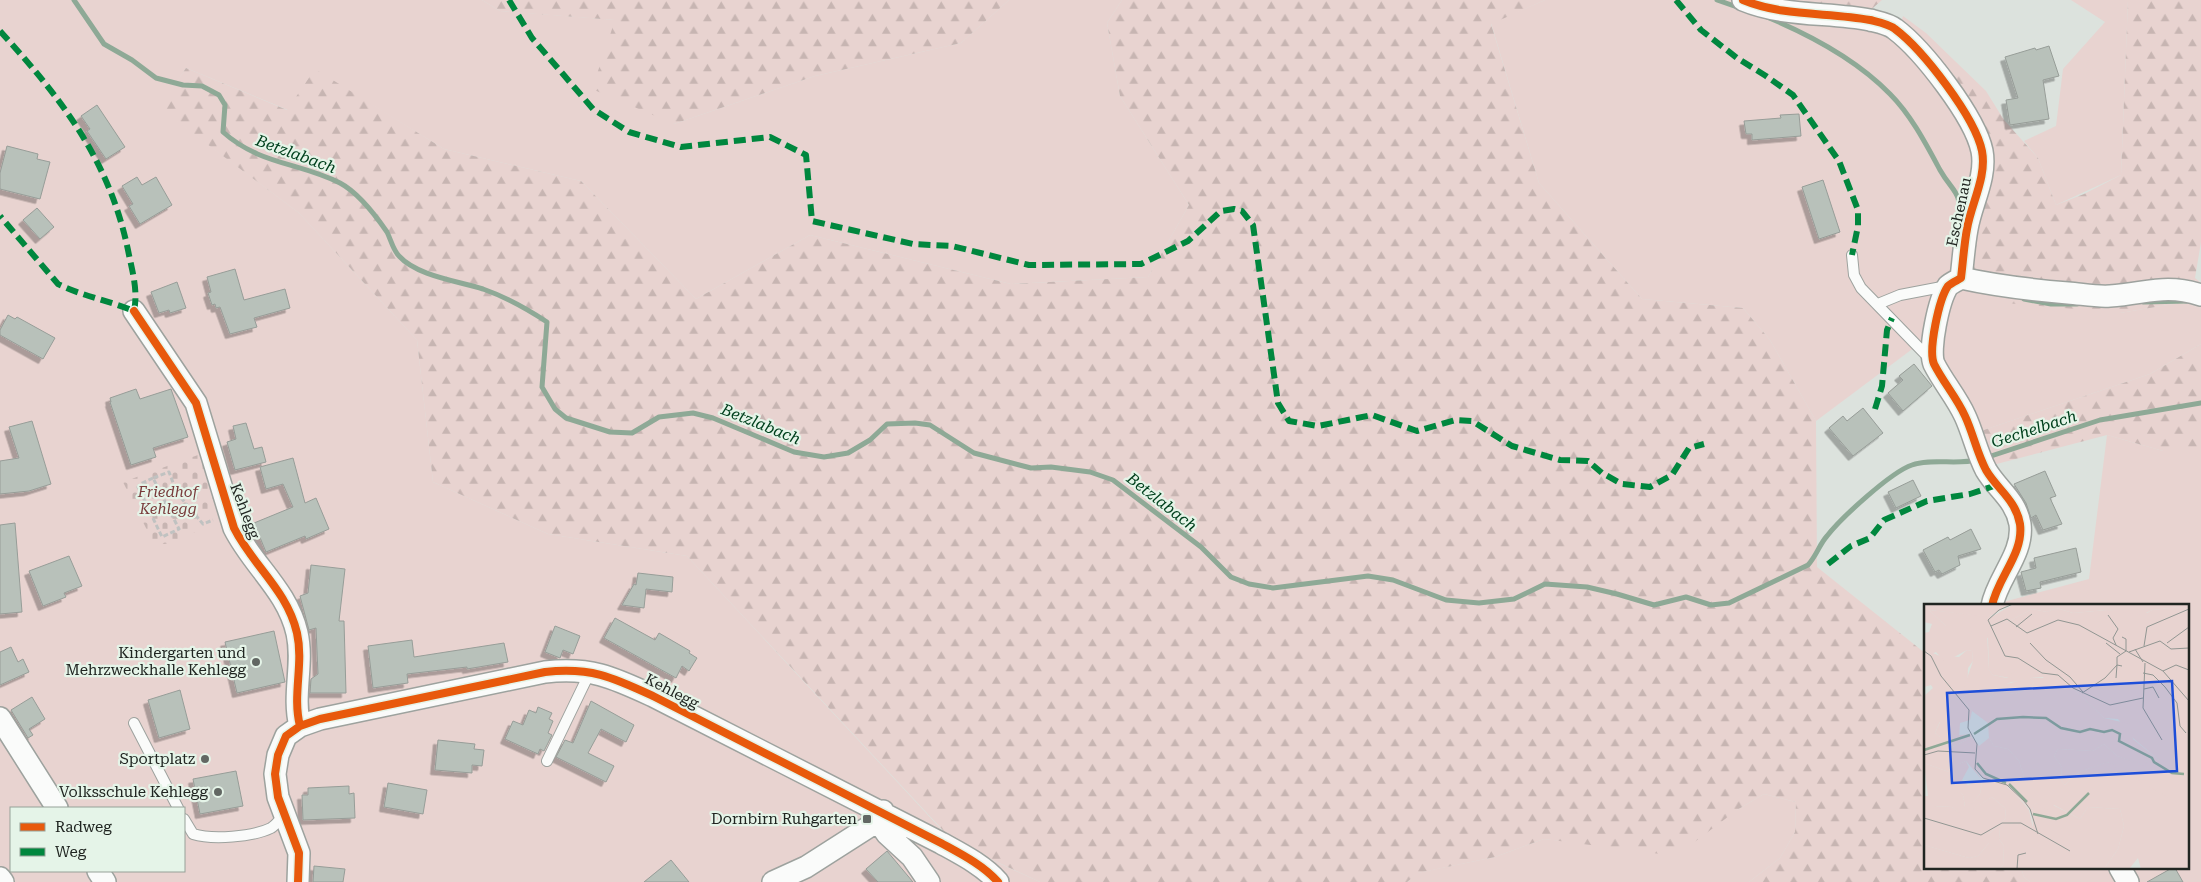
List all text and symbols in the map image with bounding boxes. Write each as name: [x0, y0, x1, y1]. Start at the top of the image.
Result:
water label: Betzlabach: [252, 130, 339, 177]
street label: Eschenau: [1943, 175, 1975, 248]
water label: Betzlabach: [718, 399, 804, 449]
water label: Gechelbach: [1989, 406, 2079, 452]
water label: Betzlabach: [1122, 468, 1201, 535]
street label: Kehlegg: [226, 481, 264, 542]
park label: Friedhof Kehlegg: [137, 483, 199, 518]
inset map: [1924, 604, 2188, 870]
place label: Kindergarten und Mehrzweckhalle Kehlegg: [66, 644, 246, 679]
marker: Kindergarten und Mehrzweckhalle Kehlegg: [250, 656, 262, 668]
street label: Kehlegg: [642, 670, 702, 712]
place label: Sportplatz: [119, 750, 195, 768]
marker: Sportplatz: [199, 753, 211, 765]
place label: Volksschule Kehlegg: [59, 783, 208, 801]
marker: Volksschule Kehlegg: [212, 786, 224, 798]
legend: [10, 807, 185, 872]
place label: Dornbirn Ruhgarten: [711, 810, 857, 828]
marker: Dornbirn Ruhgarten: [861, 813, 873, 825]
text: Radweg: [55, 818, 112, 836]
text: Weg: [55, 843, 87, 861]

